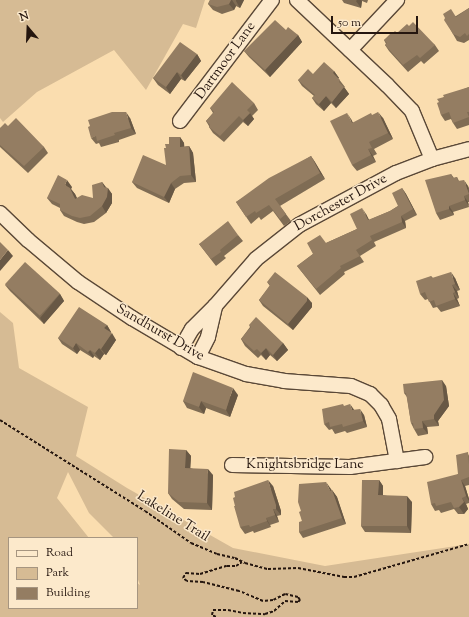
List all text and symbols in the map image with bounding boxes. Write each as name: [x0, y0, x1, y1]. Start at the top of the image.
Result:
north arrow: [8, 8, 48, 48]
text: N: [17, 8, 31, 26]
scale bar: [333, 8, 420, 34]
text: 50 m: [338, 14, 361, 32]
street label: Dartmoor Lane: [192, 19, 260, 103]
street label: Dorchester Drive: [292, 171, 390, 235]
street label: Sandhurst Drive: [113, 301, 207, 365]
street label: Knightsbridge Lane: [246, 457, 364, 473]
street label: Lakeline Trail: [134, 488, 212, 546]
legend: [8, 537, 138, 609]
text: Road: [46, 544, 73, 562]
text: Park: [46, 564, 69, 582]
text: Building: [46, 584, 90, 602]

